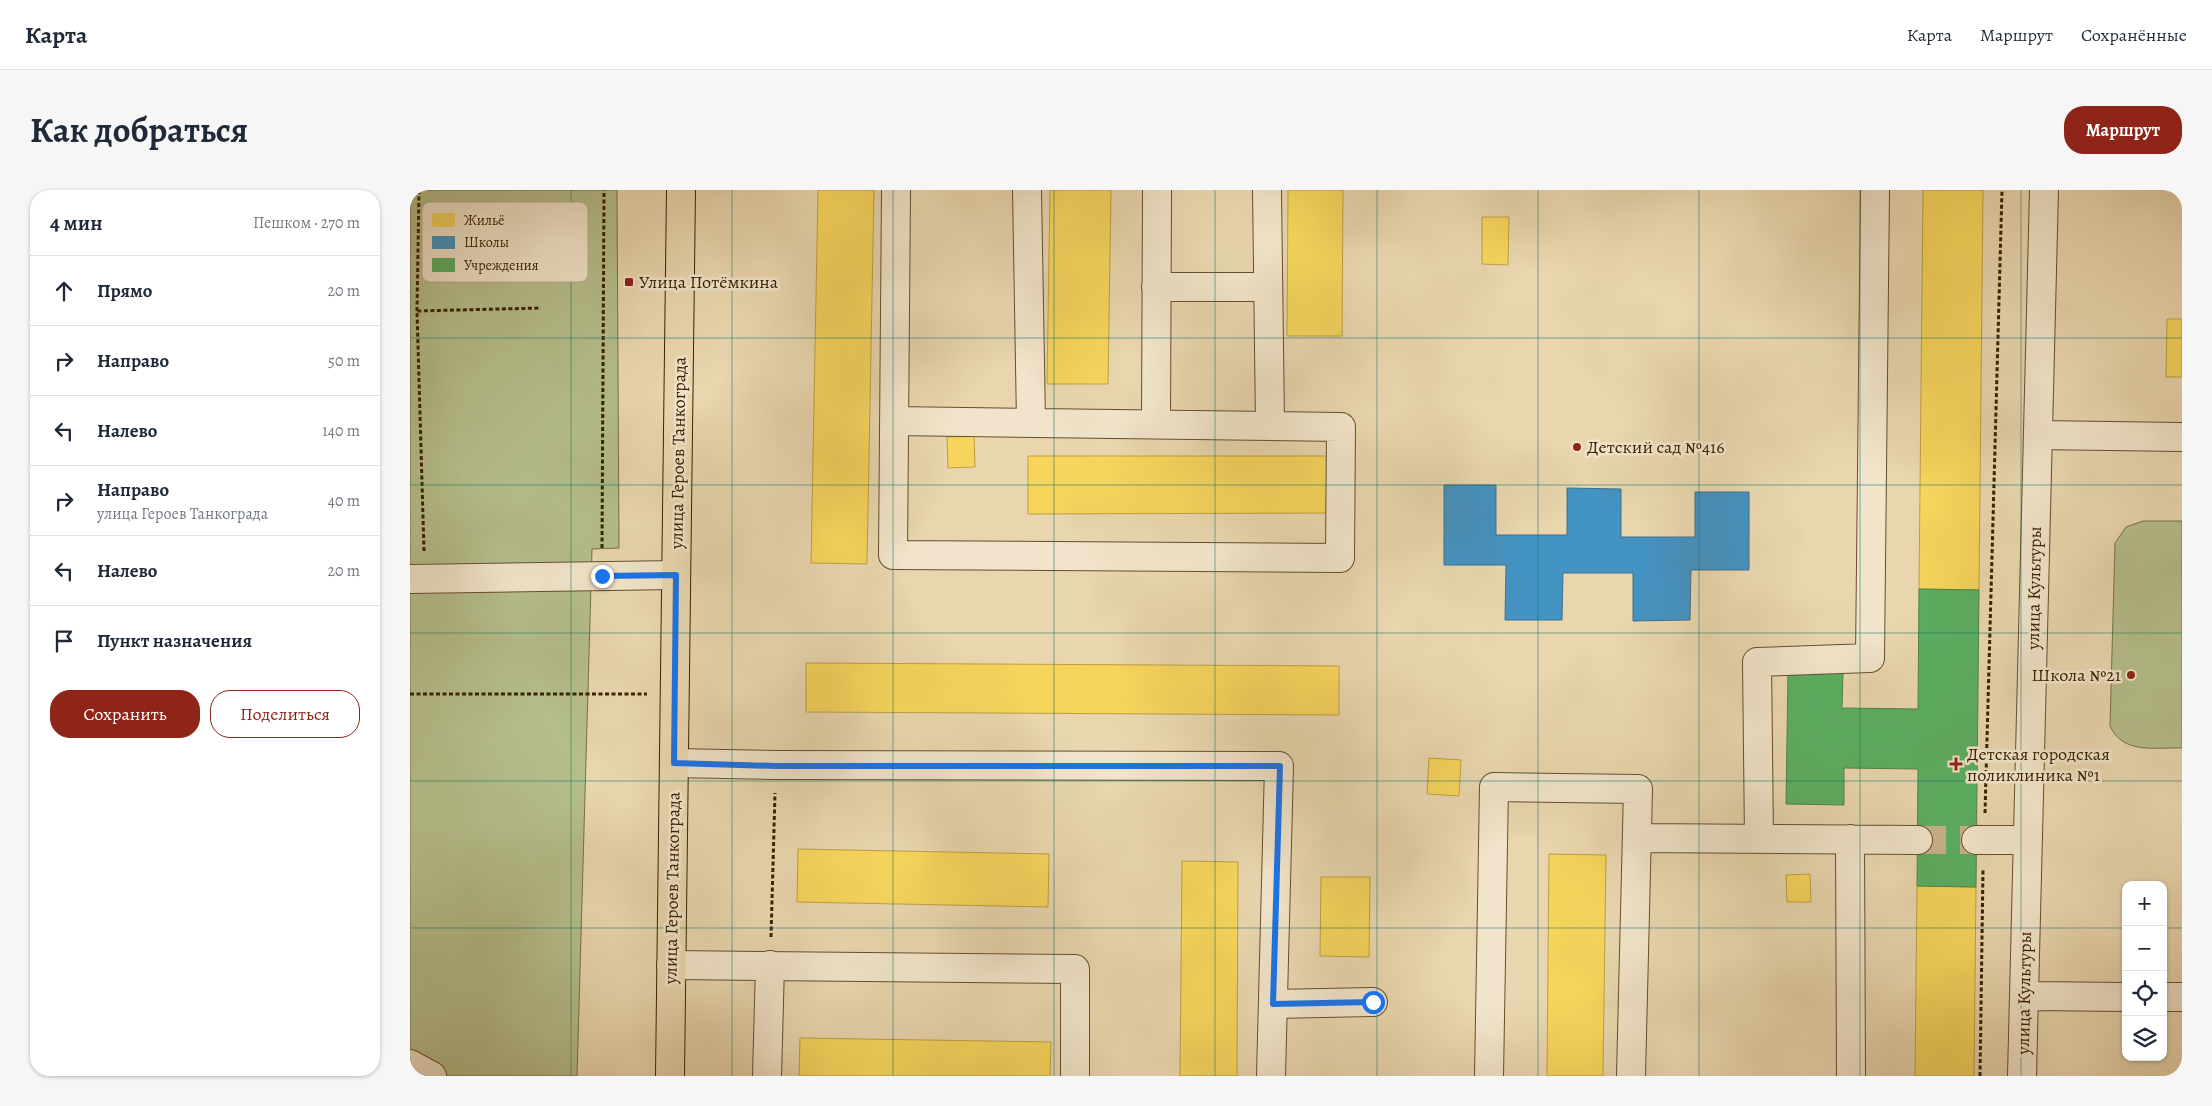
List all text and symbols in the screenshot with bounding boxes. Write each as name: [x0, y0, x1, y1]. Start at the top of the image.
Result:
text: Карта: [25, 19, 87, 51]
text: Карта: [1907, 23, 1952, 47]
text: Маршрут: [1980, 23, 2053, 47]
text: Сохранённые: [2081, 23, 2187, 47]
text: Как добраться: [30, 106, 248, 154]
button: Маршрут: [2064, 106, 2182, 154]
legend: [422, 202, 588, 282]
text: 4 мин: [50, 209, 103, 237]
text: Жильё: [464, 211, 504, 230]
text: Пешком · 270 m: [253, 212, 360, 234]
text: Школы: [464, 233, 509, 252]
text: Учреждения: [464, 256, 539, 275]
place label: Улица Потёмкина: [639, 270, 779, 294]
marker: Улица Потёмкина: [623, 276, 635, 288]
icon: ahead: [50, 277, 78, 305]
text: Прямо: [97, 278, 152, 304]
text: 20 m: [327, 280, 360, 302]
icon: right: [50, 347, 78, 375]
text: Направо: [97, 348, 169, 374]
text: 50 m: [328, 350, 360, 372]
street label: улица Героев Танкограда: [664, 356, 692, 550]
icon: left: [50, 417, 78, 445]
text: Налево: [97, 418, 157, 444]
text: 140 m: [322, 420, 360, 442]
place label: Детский сад №416: [1587, 435, 1725, 459]
marker: Детский сад №416: [1571, 441, 1583, 453]
text: Направо: [97, 477, 169, 503]
icon: right: [50, 487, 78, 515]
text: 40 m: [328, 490, 360, 512]
text: улица Героев Танкограда: [97, 503, 268, 525]
street label: улица Культуры: [2021, 526, 2047, 651]
icon: left: [50, 557, 78, 585]
text: Налево: [97, 558, 157, 584]
text: 20 m: [327, 560, 360, 582]
route end: [591, 565, 614, 588]
icon: arrive: [50, 627, 78, 655]
text: Пункт назначения: [97, 628, 252, 654]
place label: Школа №21: [2031, 663, 2121, 687]
marker: Школа №21: [2125, 669, 2137, 681]
button: Сохранить: [50, 690, 200, 738]
button: Поделиться: [210, 690, 360, 738]
place label: Детская городская поликлиника №1: [1967, 742, 2110, 787]
marker: Детская городская поликлиника №1: [1949, 757, 1963, 771]
street label: улица Героев Танкограда: [658, 791, 686, 985]
map controls: [2122, 881, 2167, 1061]
button: +: [2122, 881, 2167, 926]
button: −: [2122, 926, 2167, 971]
street label: улица Культуры: [2011, 931, 2037, 1056]
button: locate: [2122, 971, 2167, 1016]
route start: [1362, 991, 1385, 1014]
button: layers: [2122, 1016, 2167, 1061]

